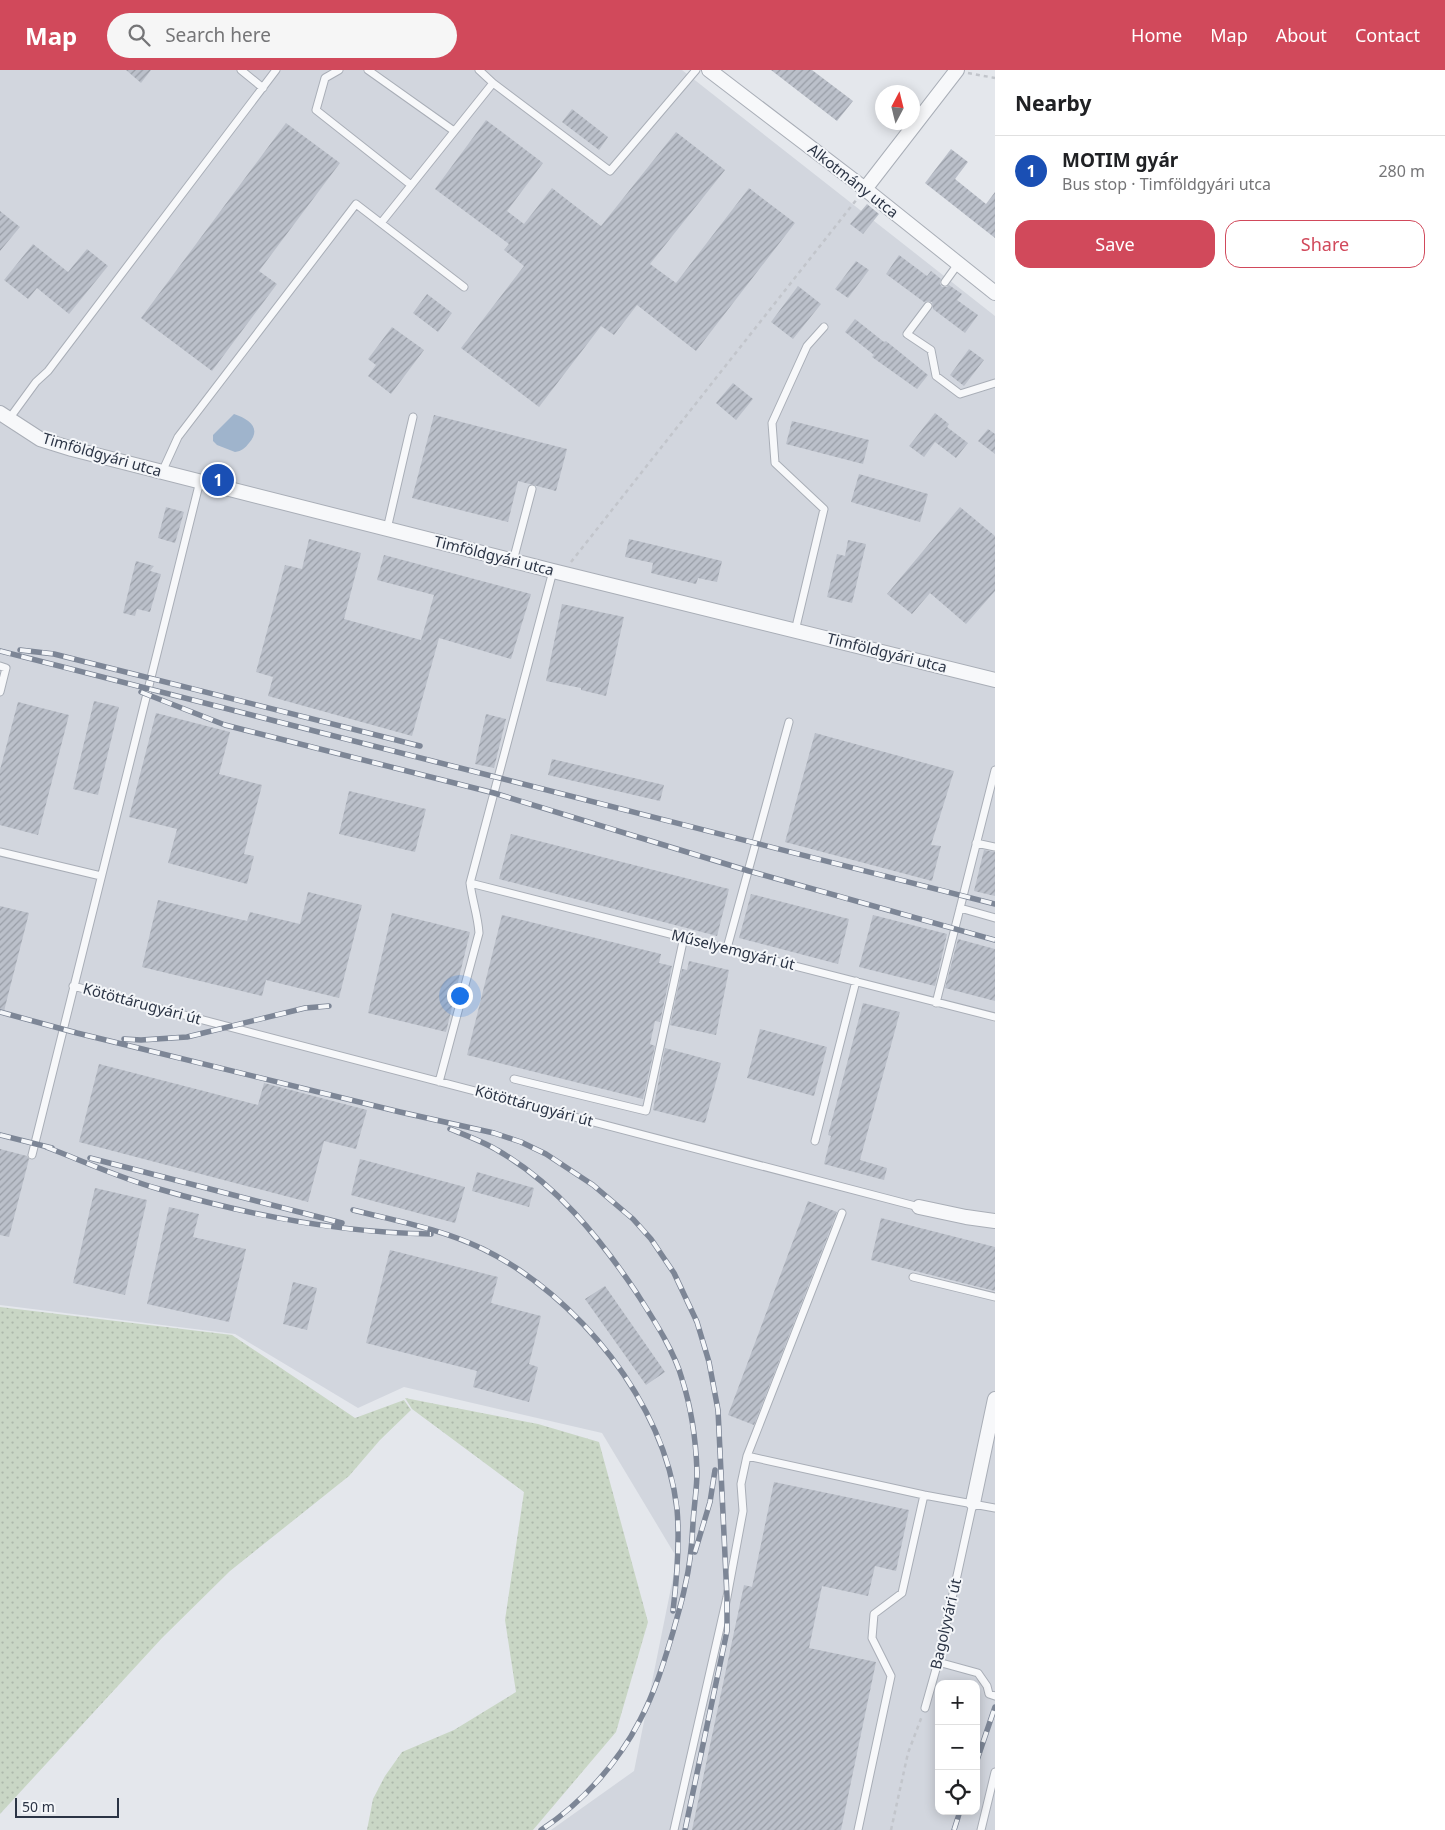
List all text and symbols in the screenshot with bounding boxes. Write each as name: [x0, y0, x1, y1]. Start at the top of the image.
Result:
search box: [107, 13, 457, 58]
text: Map: [25, 19, 77, 52]
icon: search: [125, 21, 153, 49]
text: Search here: [165, 22, 271, 48]
text: Home: [1131, 23, 1182, 47]
text: Map: [1210, 23, 1248, 47]
text: About: [1276, 23, 1327, 47]
text: Contact: [1355, 23, 1420, 47]
north arrow: [875, 85, 920, 130]
text: Nearby: [1015, 89, 1091, 117]
street label: Alkotmány utca: [804, 139, 903, 222]
text: MOTIM gyár: [1062, 147, 1178, 173]
text: 1: [1026, 160, 1036, 182]
text: 280 m: [1378, 160, 1425, 182]
text: Bus stop · Timföldgyári utca: [1062, 173, 1271, 195]
button: Save: [1015, 220, 1215, 268]
button: Share: [1225, 220, 1425, 268]
street label: Timföldgyári utca: [40, 427, 164, 481]
pin: 1: [202, 461, 234, 499]
street label: Timföldgyári utca: [432, 530, 556, 580]
street label: Timföldgyári utca: [825, 627, 949, 677]
street label: Műselyemgyári út: [669, 924, 798, 974]
street label: Kötöttárugyári út: [81, 978, 204, 1029]
your location: [447, 983, 473, 1009]
street label: Kötöttárugyári út: [473, 1080, 596, 1131]
street label: Bagolyvári út: [925, 1576, 965, 1671]
map controls: [935, 1680, 980, 1815]
button: +: [935, 1680, 980, 1725]
button: −: [935, 1725, 980, 1770]
button: locate: [935, 1770, 980, 1815]
scale bar: [15, 1795, 119, 1818]
text: 50 m: [22, 1797, 55, 1816]

